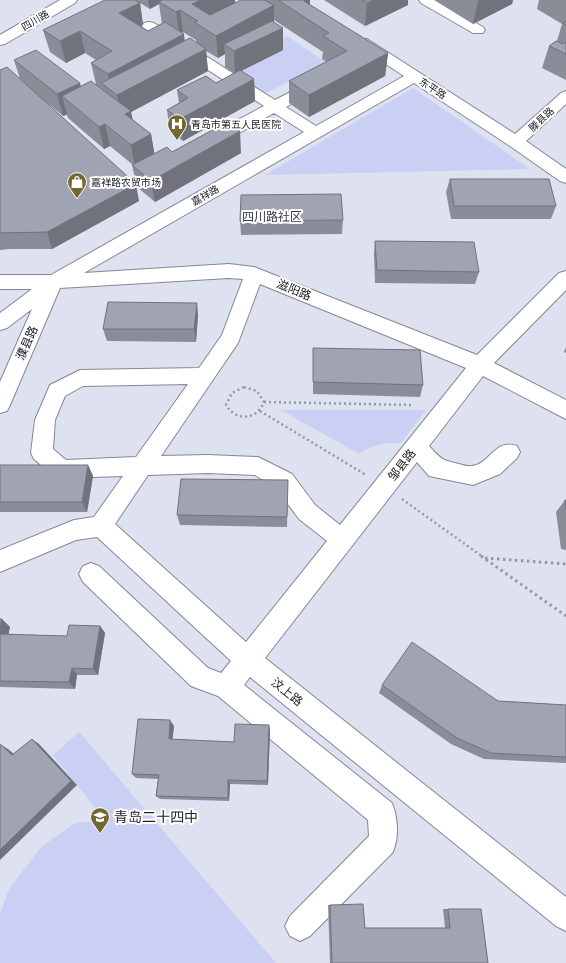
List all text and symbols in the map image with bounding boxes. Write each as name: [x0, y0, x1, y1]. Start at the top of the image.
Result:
street label: 四川路: [19, 7, 51, 34]
street label: 东平路: [417, 75, 449, 102]
street label: 滕县路: [526, 104, 557, 134]
hospital icon: 青岛市第五人民医院: [166, 113, 188, 141]
place label: 青岛市第五人民医院: [191, 118, 281, 131]
shop icon: 嘉祥路农贸市场: [66, 171, 88, 199]
place label: 嘉祥路农贸市场: [91, 176, 161, 189]
street label: 嘉祥路: [189, 182, 221, 209]
district label: 四川路社区: [242, 209, 302, 224]
street label: 滋阳路: [275, 276, 314, 303]
street label: 濮县路: [12, 323, 41, 362]
street label: 邹县路: [385, 446, 419, 483]
street label: 汶上路: [269, 674, 306, 709]
school or university icon: 青岛二十四中: [89, 806, 111, 834]
place label: 青岛二十四中: [114, 808, 198, 826]

